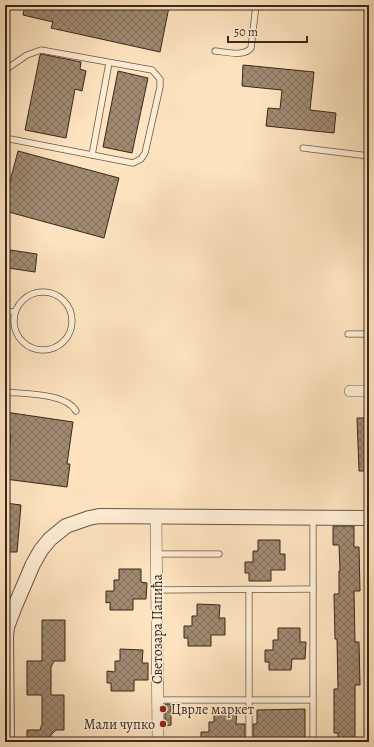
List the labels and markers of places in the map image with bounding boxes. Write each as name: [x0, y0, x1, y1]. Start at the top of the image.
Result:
place label: Цврле маркет: [171, 700, 254, 719]
marker: Цврле маркет: [158, 704, 168, 714]
place label: Мали чупко: [84, 715, 155, 734]
marker: Мали чупко: [158, 719, 168, 729]

